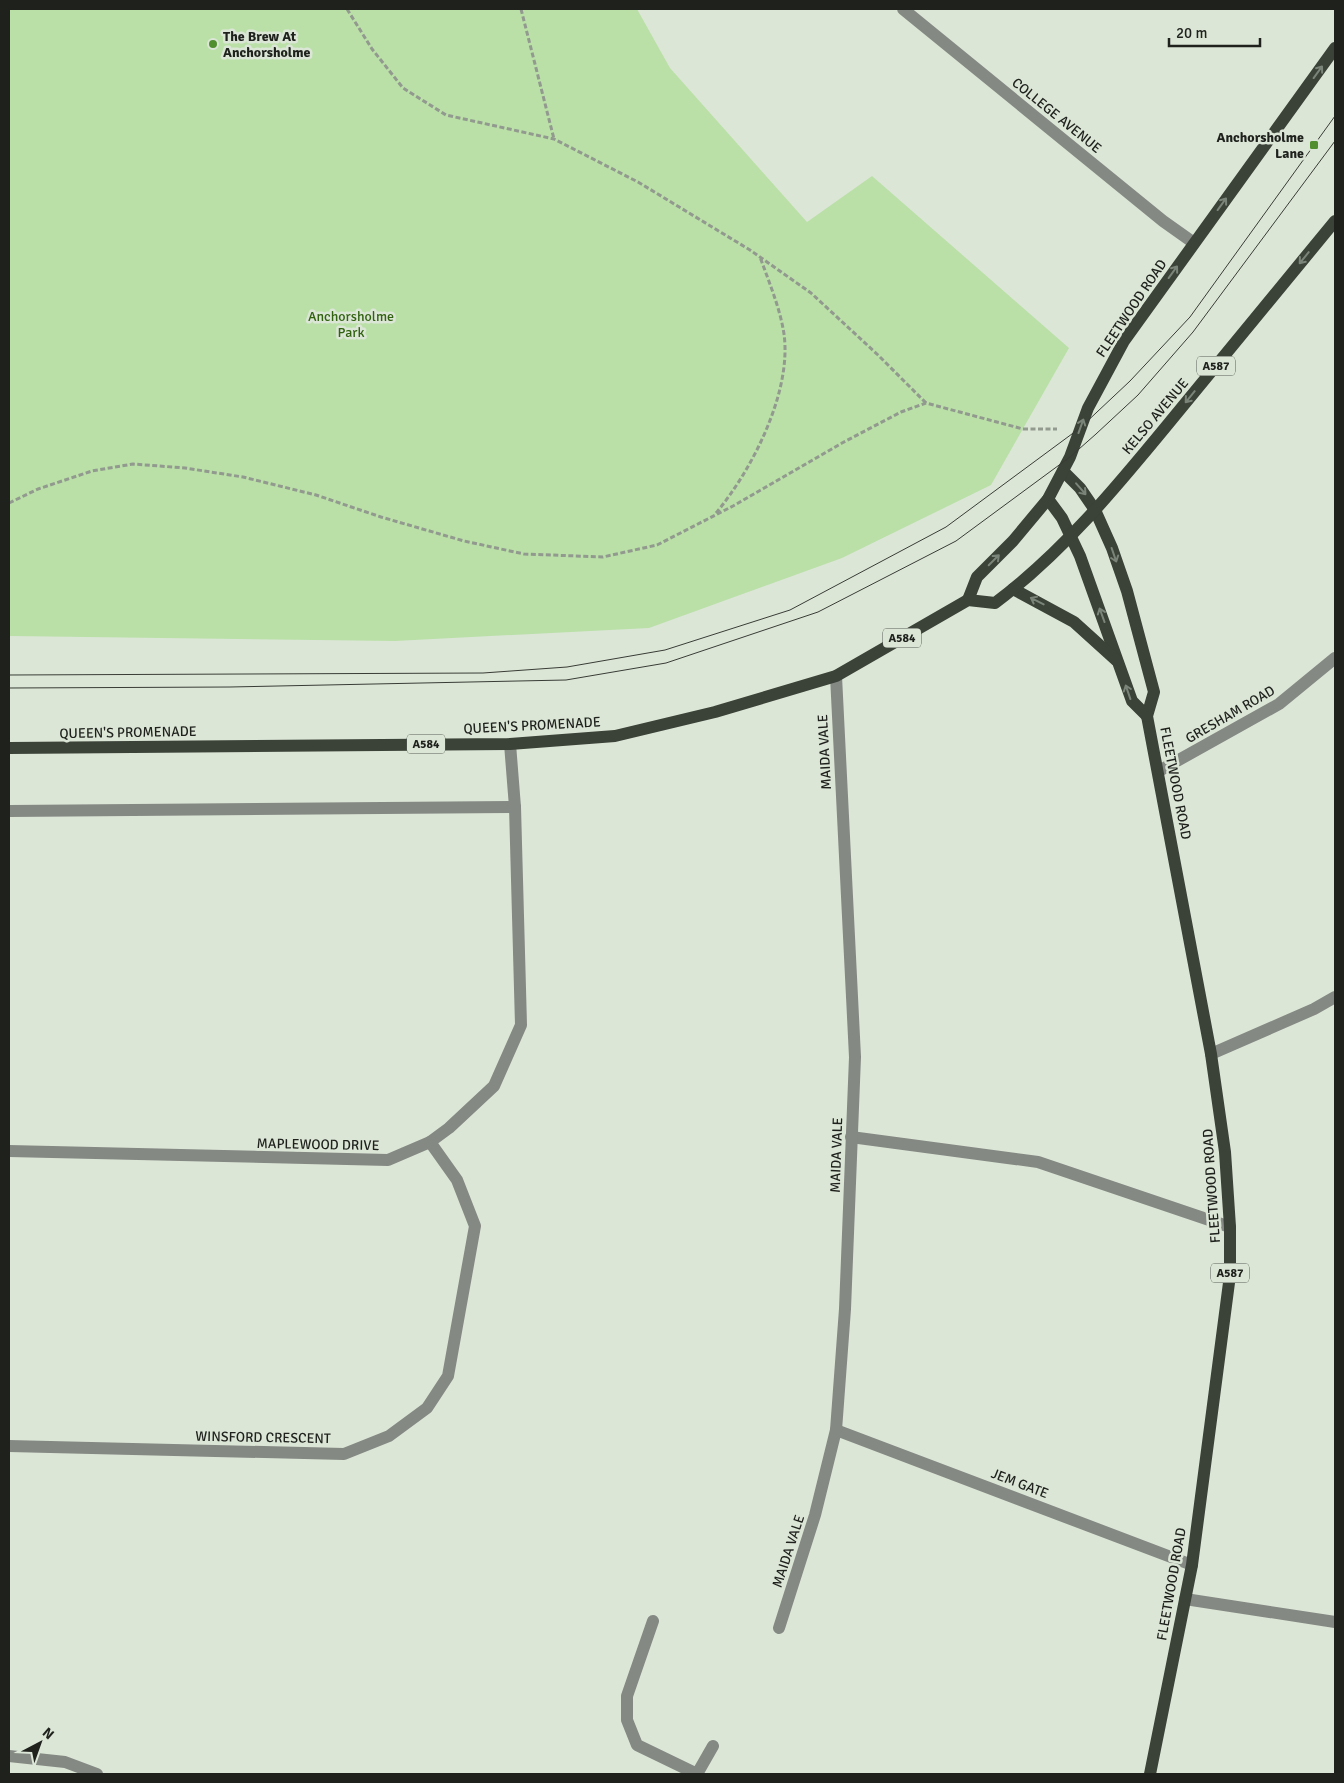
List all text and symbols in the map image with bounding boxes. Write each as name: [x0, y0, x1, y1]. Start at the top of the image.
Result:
scale bar: [1169, 15, 1260, 47]
text: 20 m: [1176, 24, 1207, 42]
place label: The Brew At Anchorsholme: [223, 28, 311, 61]
marker: The Brew At Anchorsholme: [207, 38, 219, 50]
one-way arrow: [1312, 66, 1323, 79]
street label: COLLEGE AVENUE: [1008, 74, 1105, 157]
place label: Anchorsholme Lane: [1217, 129, 1304, 162]
marker: Anchorsholme Lane: [1308, 139, 1320, 151]
one-way arrow: [1217, 197, 1227, 211]
one-way arrow: [1299, 252, 1310, 265]
street label: FLEETWOOD ROAD: [1092, 256, 1170, 360]
one-way arrow: [1168, 265, 1178, 279]
park label: Anchorsholme Park: [308, 308, 394, 341]
road number: A587: [1197, 356, 1235, 376]
street label: KELSO AVENUE: [1119, 375, 1192, 458]
one-way arrow: [1184, 391, 1196, 404]
one-way arrow: [1077, 419, 1086, 434]
one-way arrow: [1075, 483, 1087, 496]
one-way arrow: [1110, 546, 1120, 562]
one-way arrow: [987, 554, 1000, 566]
one-way arrow: [1030, 596, 1045, 606]
one-way arrow: [1097, 608, 1106, 624]
road number: A584: [883, 628, 921, 648]
street label: GRESHAM ROAD: [1183, 682, 1278, 747]
one-way arrow: [1123, 684, 1133, 700]
street label: QUEEN'S PROMENADE: [463, 713, 601, 738]
street label: MAIDA VALE: [814, 714, 835, 790]
street label: QUEEN'S PROMENADE: [59, 723, 197, 742]
street label: FLEETWOOD ROAD: [1156, 725, 1195, 841]
road number: A584: [407, 734, 445, 754]
street label: MAIDA VALE: [827, 1117, 846, 1193]
street label: FLEETWOOD ROAD: [1199, 1128, 1224, 1244]
street label: MAPLEWOOD DRIVE: [256, 1135, 380, 1154]
road number: A587: [1211, 1264, 1249, 1282]
street label: WINSFORD CRESCENT: [195, 1428, 331, 1447]
street label: JEM GATE: [989, 1465, 1051, 1502]
street label: MAIDA VALE: [769, 1513, 808, 1590]
street label: FLEETWOOD ROAD: [1153, 1526, 1190, 1642]
north arrow: [15, 1718, 65, 1768]
text: N: [39, 1724, 57, 1743]

